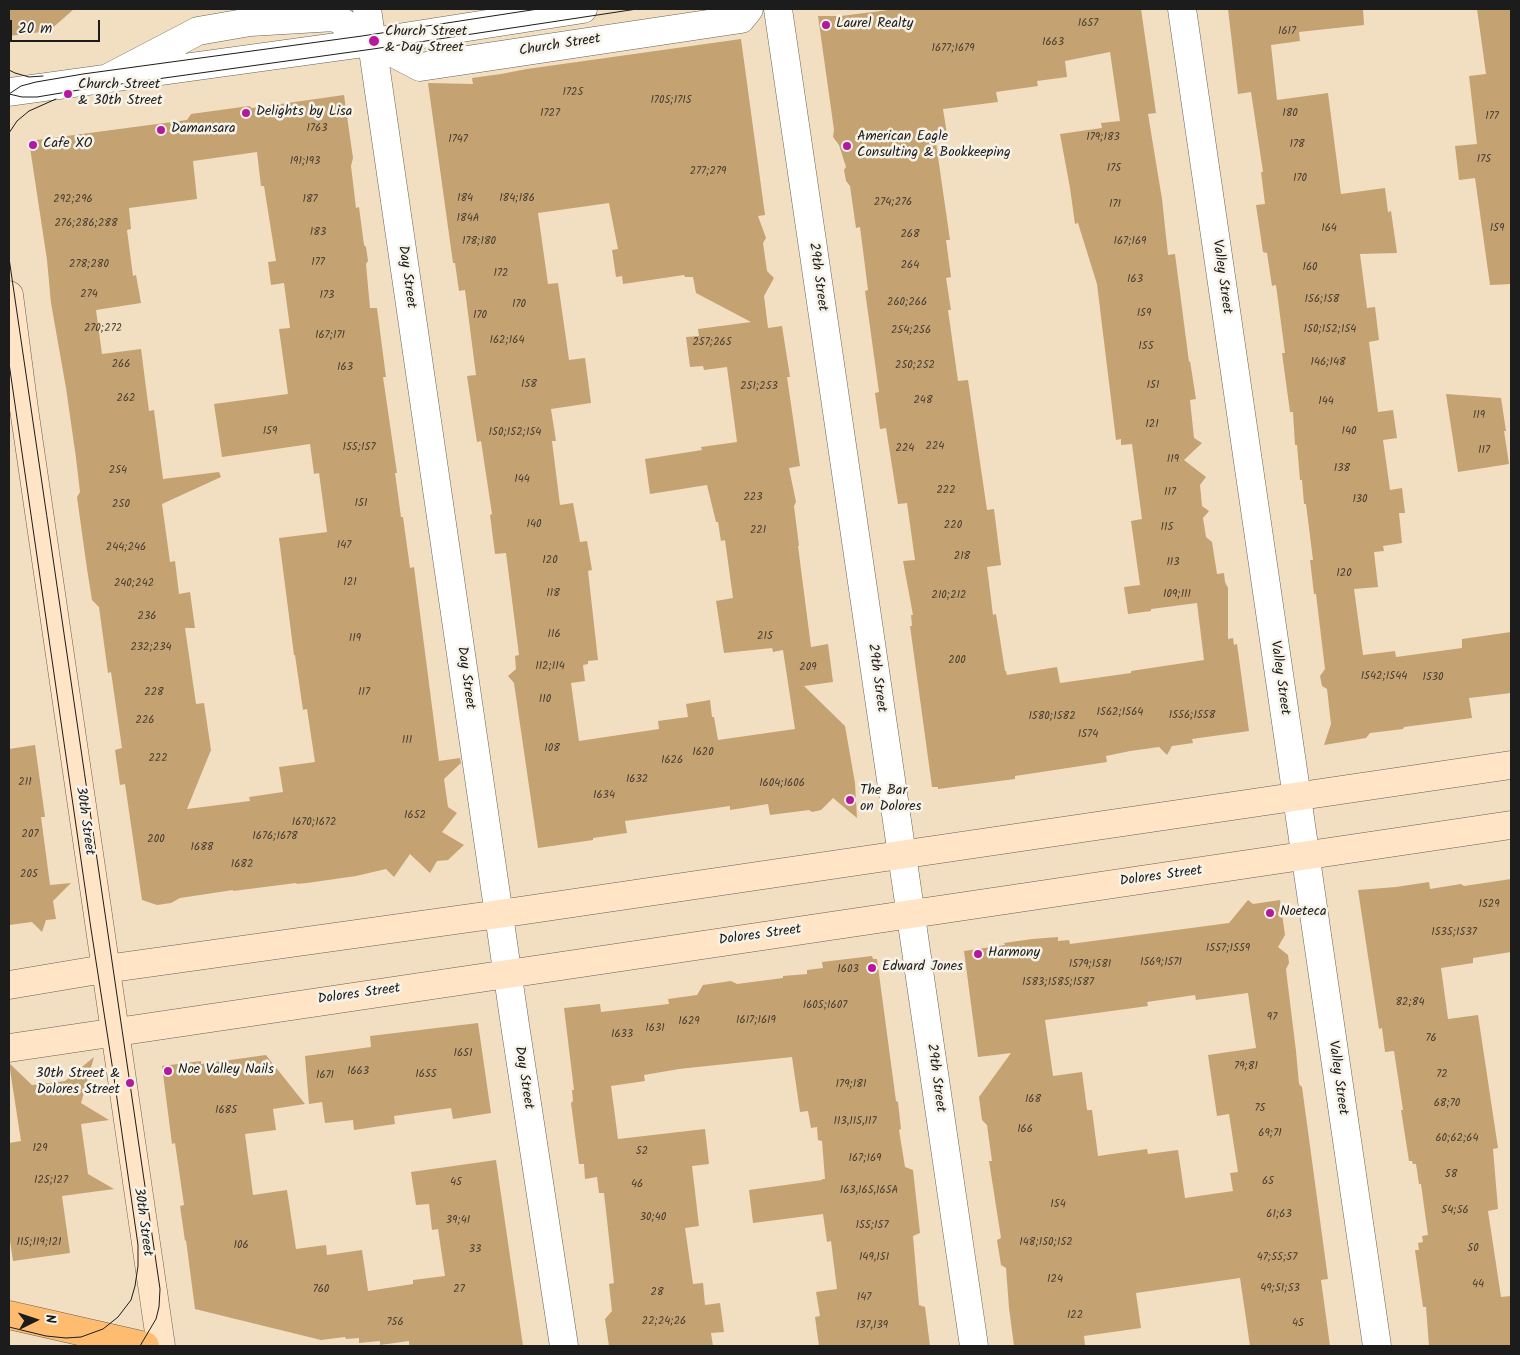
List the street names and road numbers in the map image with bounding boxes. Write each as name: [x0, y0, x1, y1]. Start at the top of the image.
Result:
street label: Church Street: [518, 31, 602, 61]
street label: Valley Street: [1207, 239, 1235, 315]
street label: 29th Street: [804, 242, 830, 312]
street label: Day Street: [393, 244, 419, 310]
street label: Valley Street: [1265, 640, 1293, 716]
street label: 29th Street: [863, 643, 889, 713]
street label: Day Street: [452, 645, 478, 711]
street label: 30th Street: [71, 786, 97, 856]
street label: Dolores Street: [1119, 863, 1203, 891]
street label: Dolores Street: [718, 922, 802, 950]
street label: Dolores Street: [317, 981, 401, 1009]
street label: Valley Street: [1323, 1040, 1351, 1116]
street label: 29th Street: [922, 1043, 948, 1113]
street label: Day Street: [510, 1045, 536, 1111]
street label: 30th Street: [129, 1187, 155, 1257]

